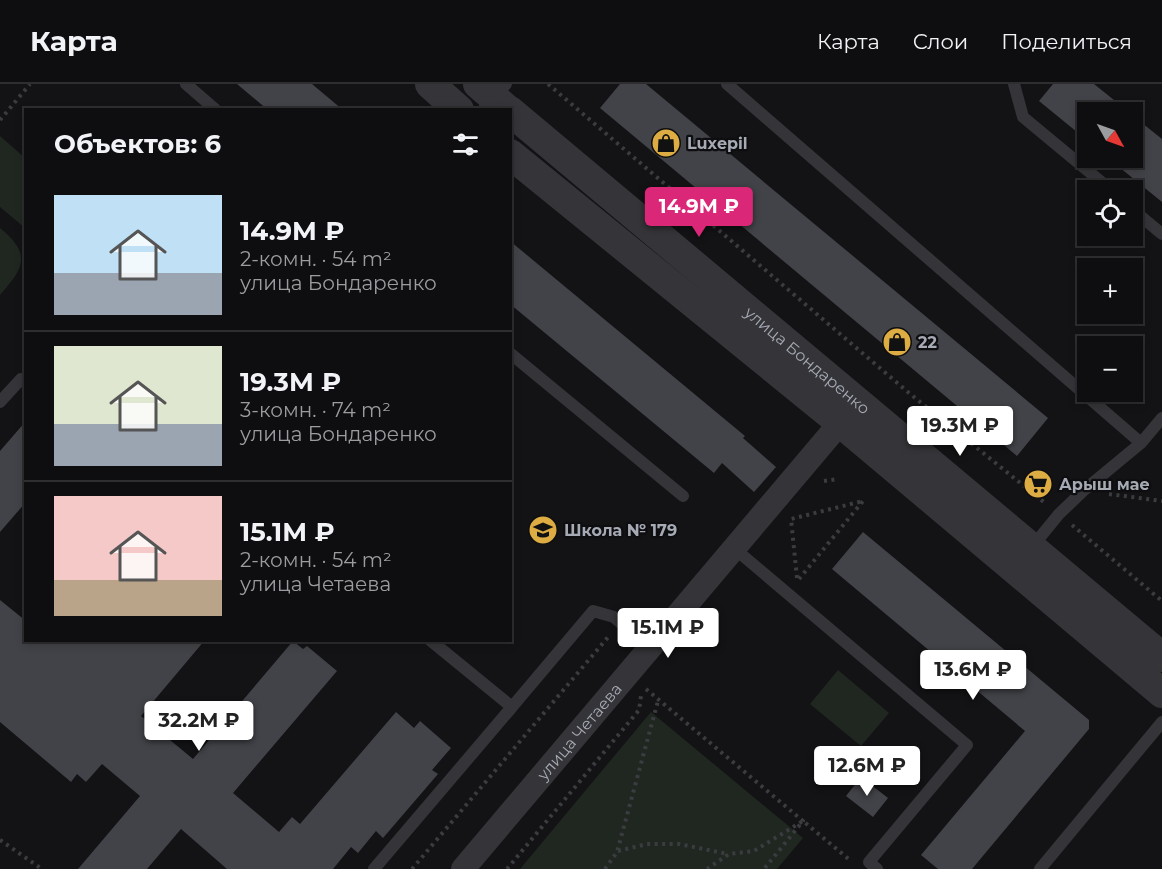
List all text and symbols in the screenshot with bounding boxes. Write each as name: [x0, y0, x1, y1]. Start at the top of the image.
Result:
text: Карта: [30, 24, 118, 58]
text: Карта: [817, 29, 880, 54]
text: Слои: [913, 29, 968, 54]
text: Поделиться: [1001, 29, 1132, 54]
north arrow: [1077, 102, 1143, 168]
map controls: [1077, 102, 1143, 402]
shop icon: Luxepil: [650, 127, 682, 159]
text: Объектов: 6: [54, 128, 221, 160]
icon: filters: [449, 128, 482, 161]
place label: Luxepil: [687, 134, 748, 153]
button: locate: [1077, 180, 1143, 246]
pin: 14.9M ₽: [644, 187, 754, 238]
text: 14.9M ₽: [659, 194, 739, 218]
text: 14.9M ₽: [240, 215, 344, 247]
icon: home: [102, 219, 174, 291]
text: 2-комн. · 54 m²: [240, 247, 392, 271]
button: +: [1077, 258, 1143, 324]
text: улица Бондаренко: [240, 271, 437, 295]
street label: улица Бондаренко: [740, 302, 874, 418]
shop icon: 22: [881, 326, 913, 358]
place label: 22: [918, 333, 937, 352]
button: −: [1077, 336, 1143, 402]
text: 19.3M ₽: [240, 366, 341, 398]
icon: home: [102, 370, 174, 442]
text: 3-комн. · 74 m²: [240, 398, 391, 422]
pin: 19.3M ₽: [905, 406, 1015, 457]
text: 19.3M ₽: [921, 413, 999, 437]
text: улица Бондаренко: [240, 422, 437, 446]
supermarket icon: Арыш мае: [1022, 468, 1054, 500]
place label: Арыш мае: [1059, 475, 1150, 494]
school or university icon: Школа № 179: [527, 514, 559, 546]
text: 15.1M ₽: [240, 516, 335, 548]
icon: home: [102, 520, 174, 592]
place label: Школа № 179: [564, 521, 677, 540]
text: 2-комн. · 54 m²: [240, 548, 392, 572]
text: улица Четаева: [240, 572, 391, 596]
pin: 15.1M ₽: [613, 608, 723, 659]
text: 15.1M ₽: [632, 615, 704, 639]
pin: 13.6M ₽: [918, 650, 1028, 701]
text: 13.6M ₽: [934, 657, 1012, 681]
street label: улица Четаева: [532, 679, 626, 785]
pin: 32.2M ₽: [144, 701, 254, 752]
text: 32.2M ₽: [158, 708, 240, 732]
pin: 12.6M ₽: [812, 746, 922, 797]
text: 12.6M ₽: [828, 753, 906, 777]

